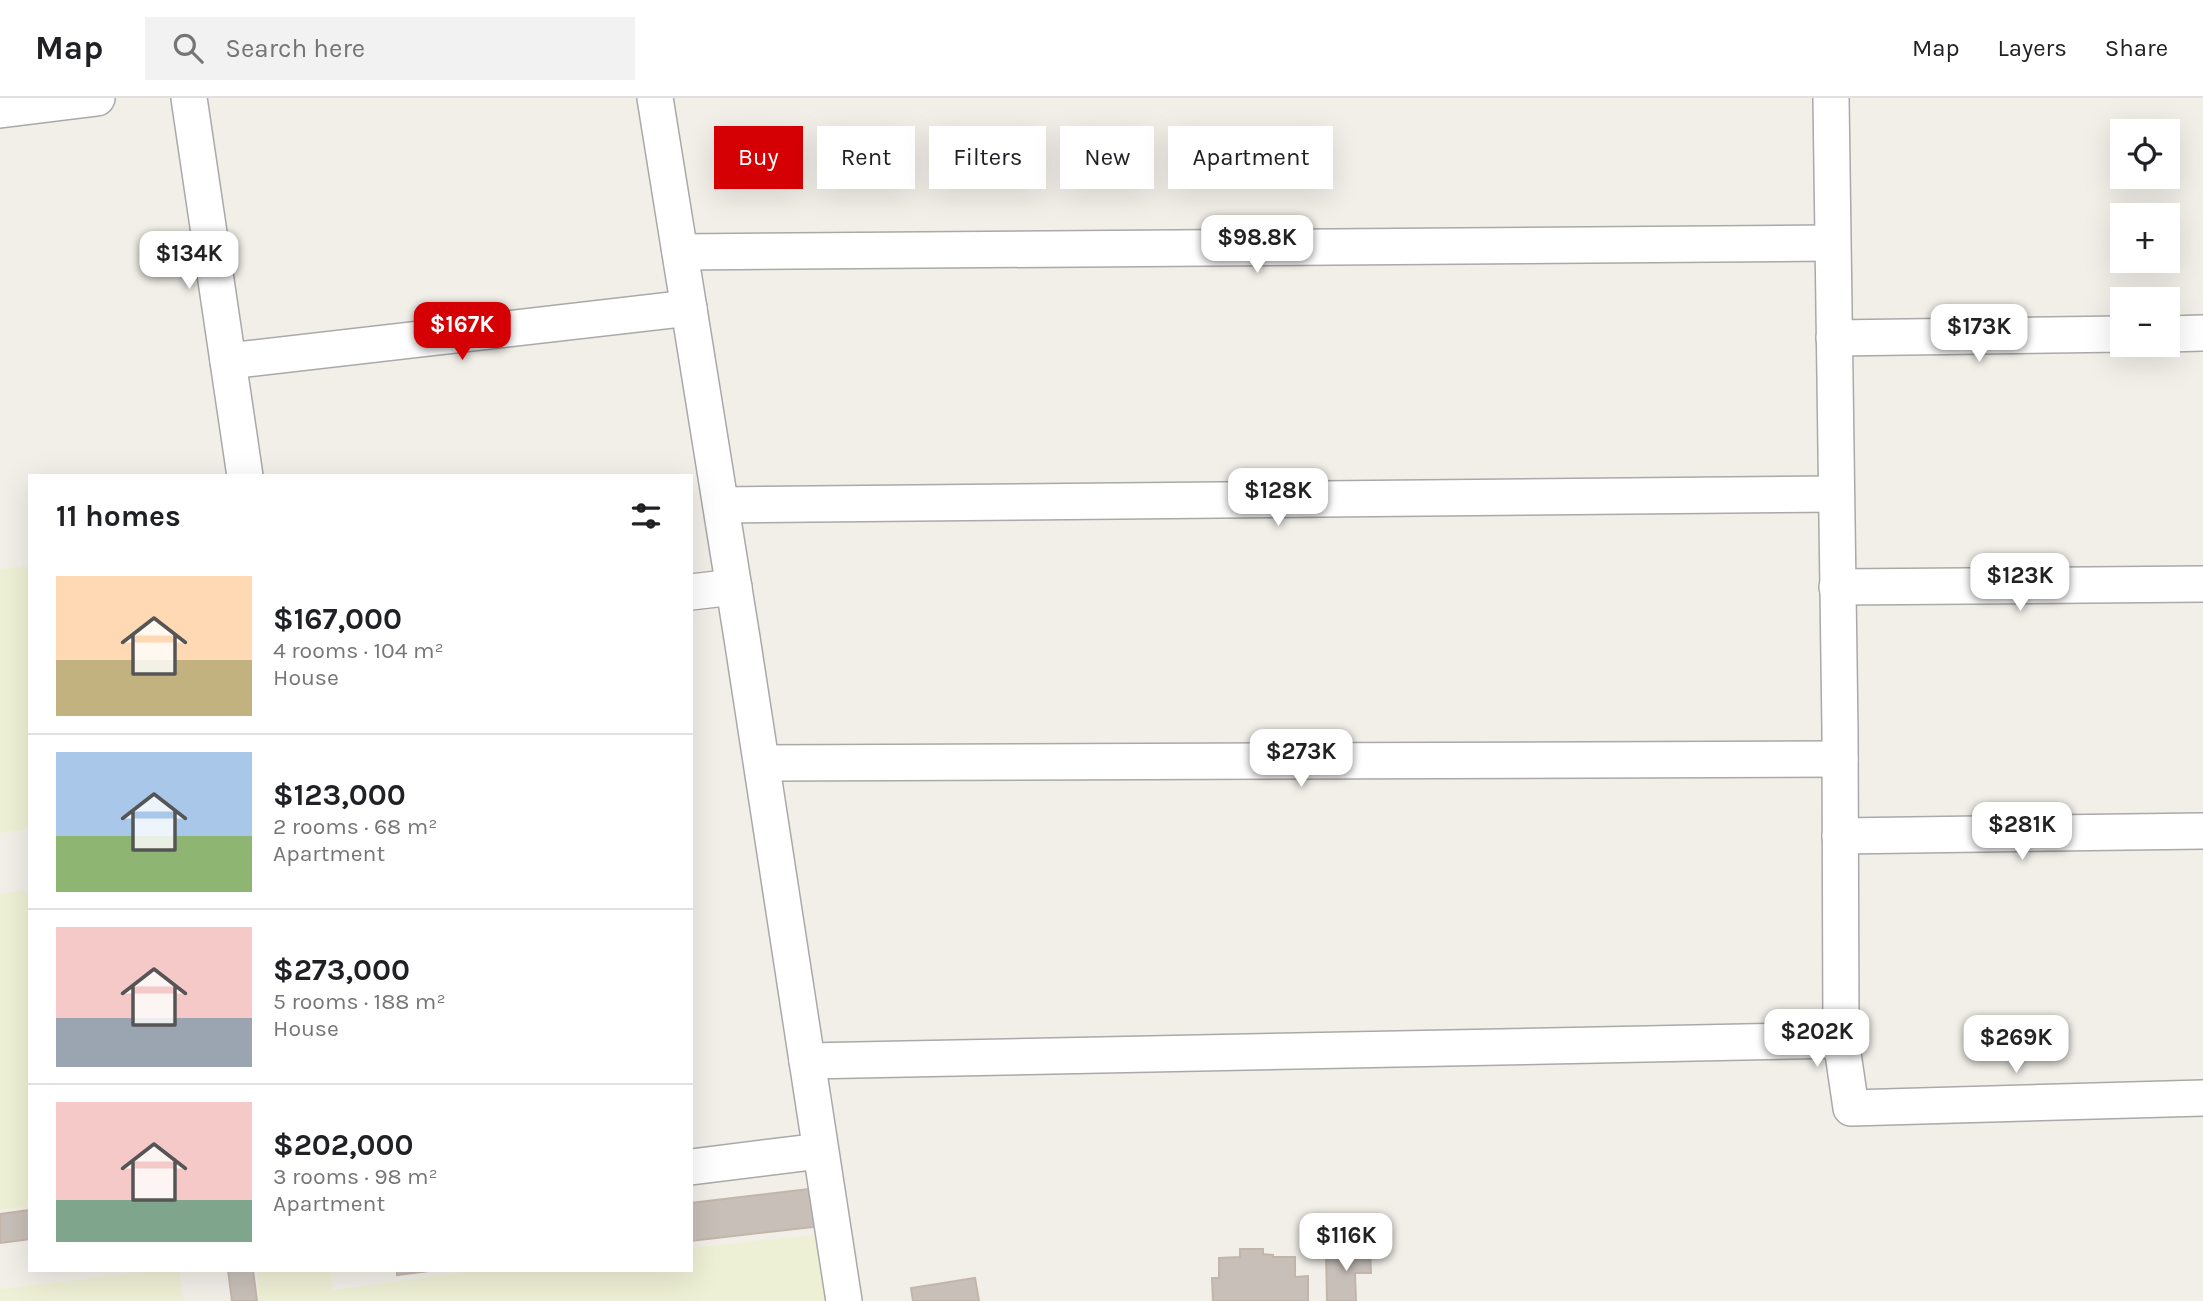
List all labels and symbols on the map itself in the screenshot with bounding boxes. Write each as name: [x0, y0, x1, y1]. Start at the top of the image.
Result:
pin: $98.8K: [1200, 216, 1314, 275]
pin: $134K: [140, 232, 238, 291]
pin: $167K: [413, 302, 511, 362]
pin: $173K: [1930, 304, 2028, 364]
pin: $128K: [1229, 468, 1327, 528]
pin: $123K: [1971, 554, 2069, 613]
pin: $273K: [1252, 730, 1350, 789]
pin: $281K: [1973, 802, 2071, 862]
pin: $202K: [1768, 1010, 1866, 1069]
pin: $269K: [1967, 1016, 2065, 1075]
pin: $116K: [1297, 1214, 1395, 1273]

